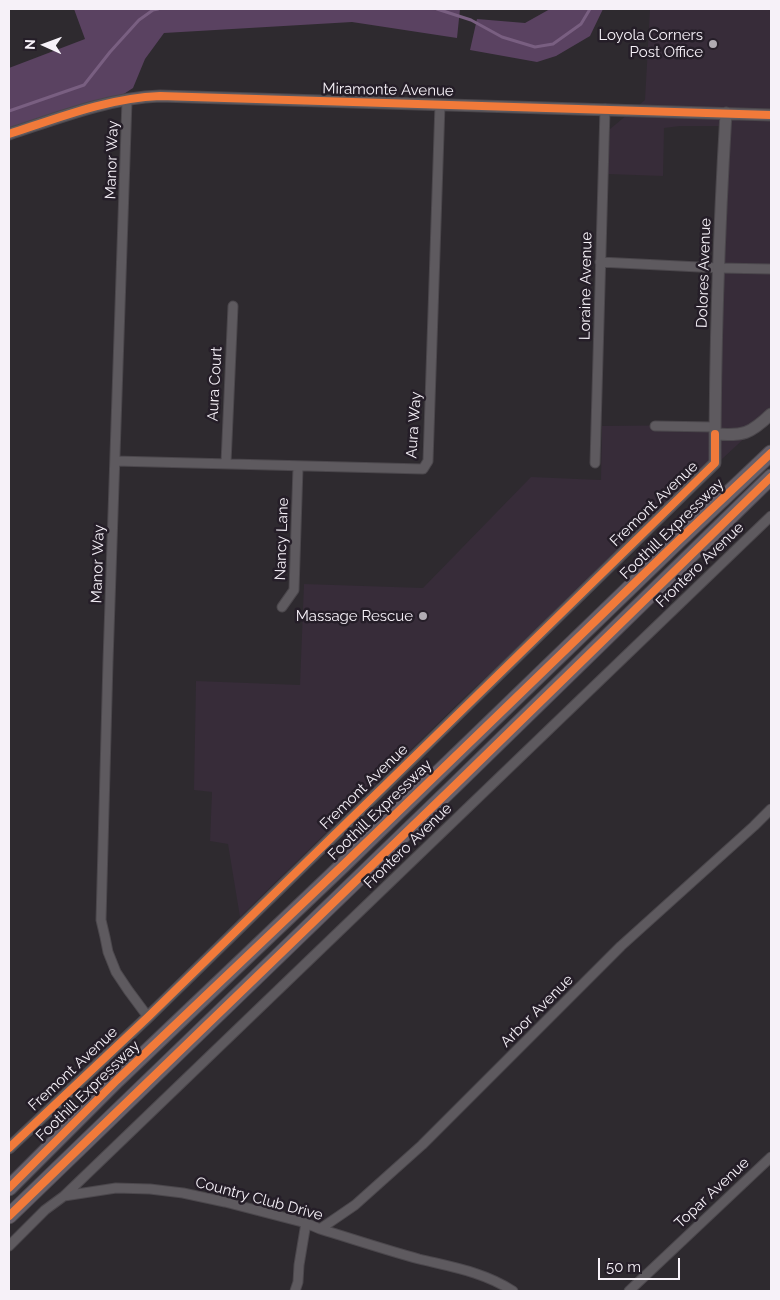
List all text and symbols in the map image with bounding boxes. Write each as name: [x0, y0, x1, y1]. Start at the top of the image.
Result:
north arrow: [20, 20, 70, 70]
place label: Loyola Corners Post Office: [598, 26, 703, 61]
marker: Loyola Corners Post Office: [707, 38, 719, 50]
text: N: [22, 39, 38, 50]
street label: Miramonte Avenue: [322, 80, 454, 100]
street label: Manor Way: [102, 120, 122, 200]
street label: Dolores Avenue: [693, 218, 715, 328]
street label: Loraine Avenue: [576, 232, 596, 340]
street label: Aura Court: [204, 346, 226, 422]
street label: Aura Way: [403, 391, 425, 459]
street label: Fremont Avenue: [606, 458, 702, 550]
street label: Foothill Expressway: [616, 475, 728, 583]
street label: Nancy Lane: [272, 497, 292, 581]
street label: Frontero Avenue: [652, 519, 748, 611]
street label: Manor Way: [88, 524, 108, 604]
place label: Massage Rescue: [296, 607, 413, 625]
marker: Massage Rescue: [417, 610, 429, 622]
street label: Fremont Avenue: [316, 741, 412, 833]
street label: Foothill Expressway: [324, 756, 436, 864]
street label: Frontero Avenue: [360, 800, 456, 892]
street label: Arbor Avenue: [497, 971, 577, 1051]
street label: Fremont Avenue: [25, 1023, 121, 1115]
street label: Foothill Expressway: [32, 1037, 144, 1145]
street label: Topar Avenue: [671, 1154, 753, 1232]
street label: Country Club Drive: [193, 1173, 325, 1225]
scale bar: [600, 1248, 682, 1280]
text: 50 m: [606, 1258, 641, 1276]

